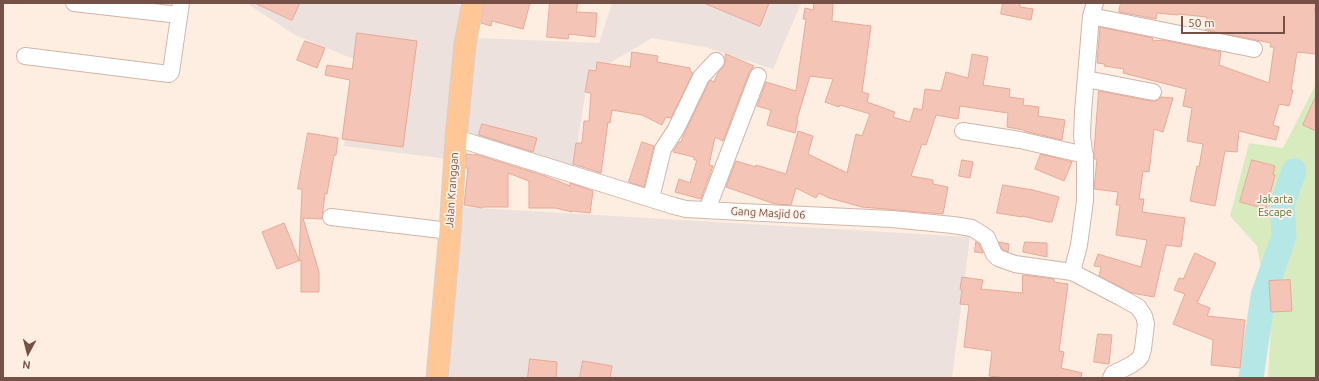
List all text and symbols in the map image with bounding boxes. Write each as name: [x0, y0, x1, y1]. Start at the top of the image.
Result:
scale bar: [1183, 8, 1287, 34]
text: 50 m: [1188, 16, 1215, 29]
street label: Jalan Kranggan: [443, 152, 461, 228]
park label: Jakarta Escape: [1257, 192, 1293, 218]
street label: Gang Masjid 06: [730, 204, 806, 222]
north arrow: [8, 333, 48, 373]
text: N: [22, 358, 31, 371]

